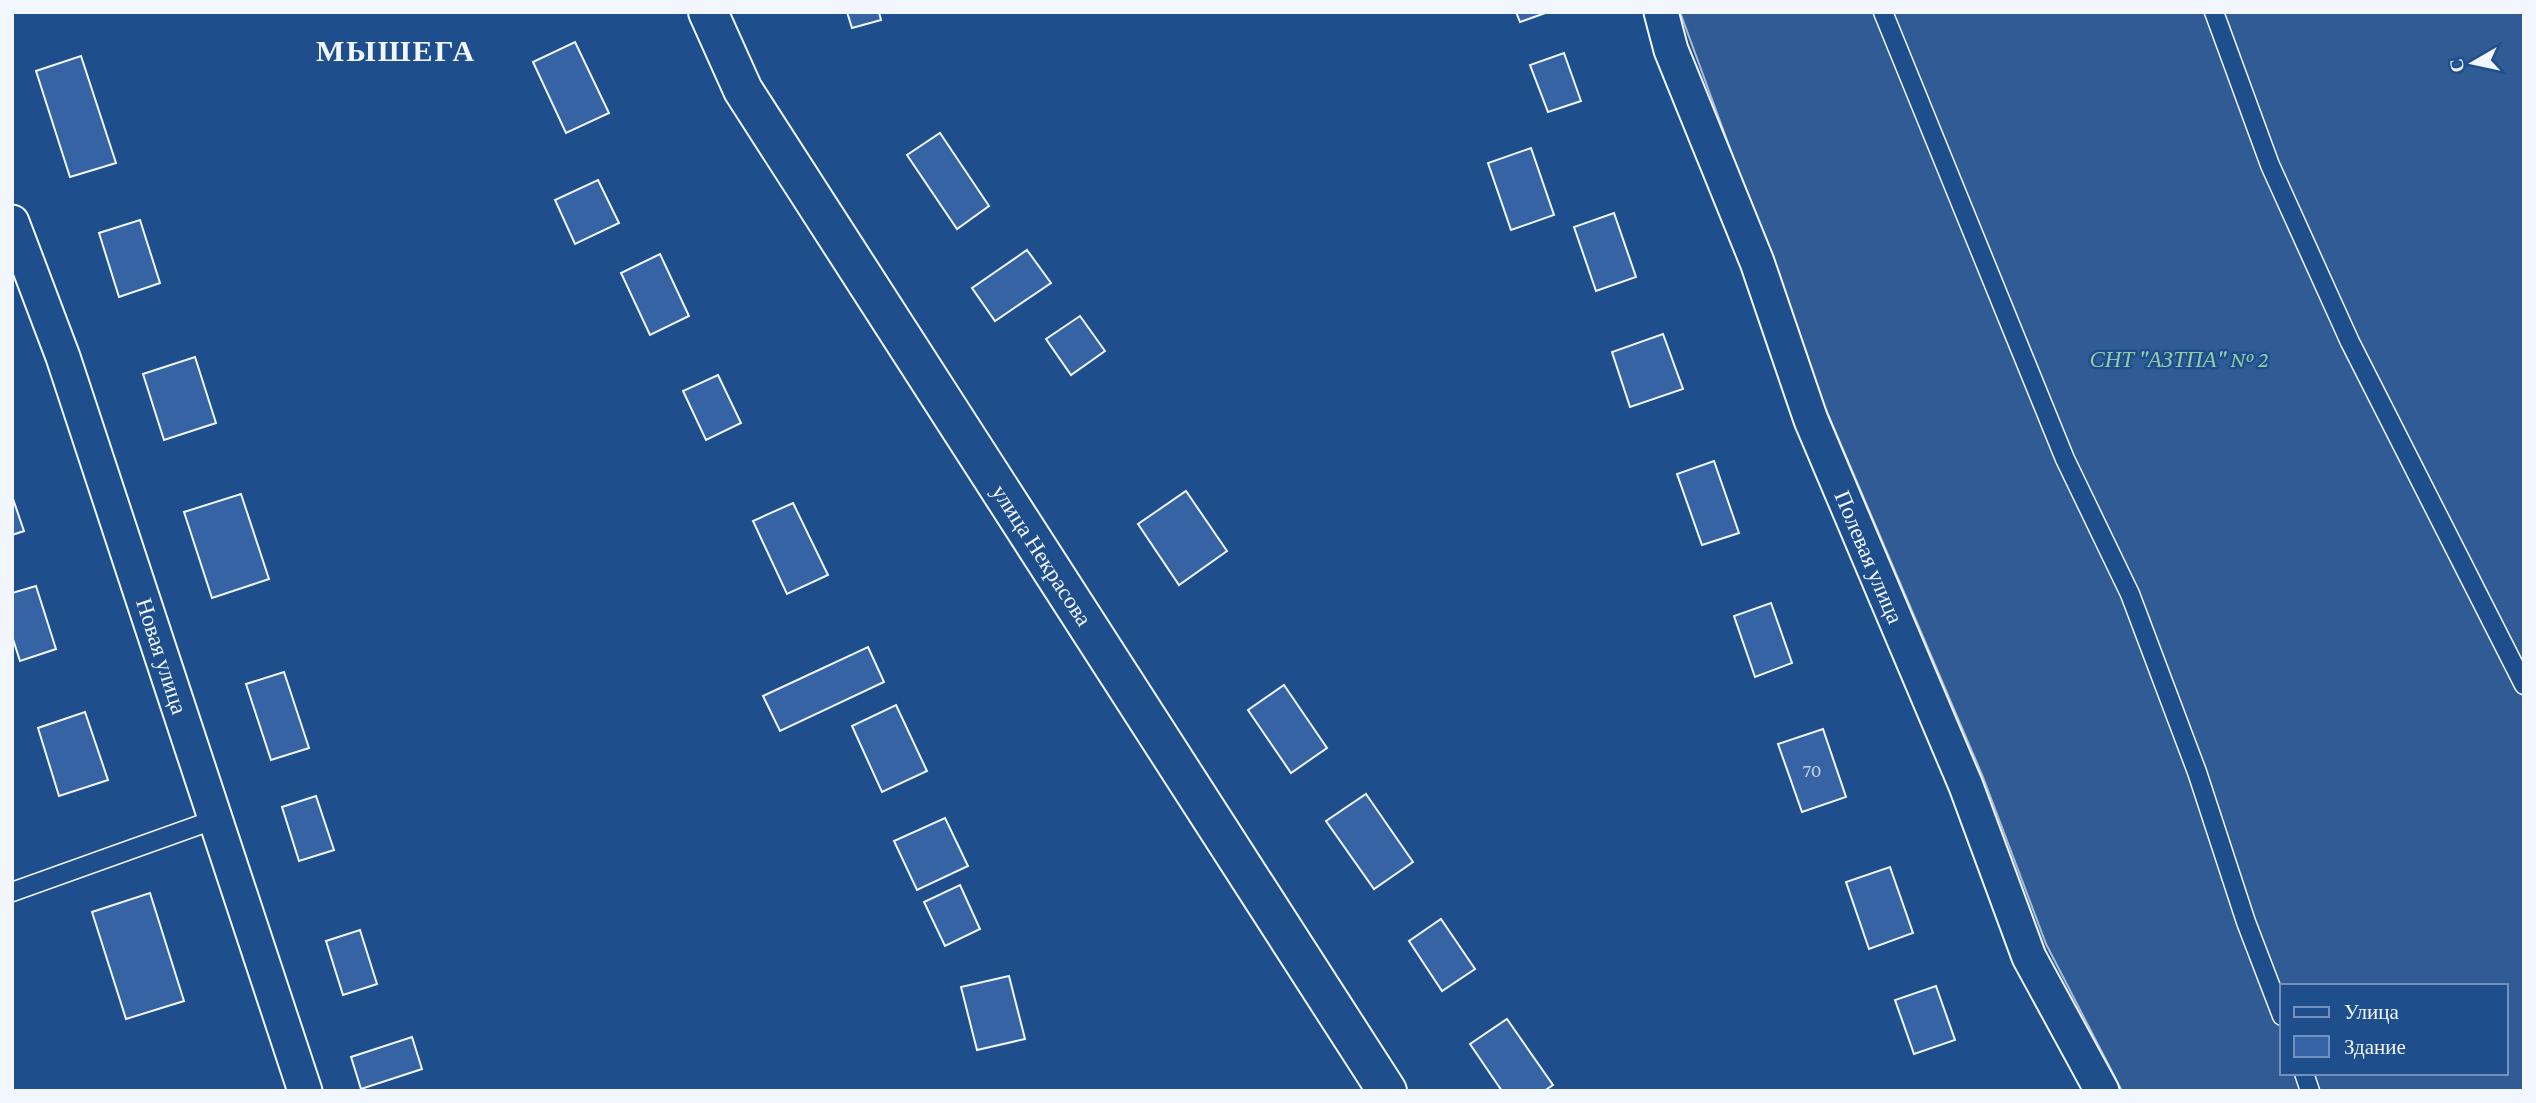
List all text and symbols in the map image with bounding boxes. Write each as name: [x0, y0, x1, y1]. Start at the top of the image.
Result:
north arrow: [2438, 28, 2508, 98]
district label: МЫШЕГА: [316, 34, 476, 67]
text: С: [2445, 57, 2468, 74]
park label: СНТ "АЗТПА" № 2: [2089, 346, 2269, 372]
street label: улица Некрасова: [987, 479, 1097, 631]
street label: Полевая улица: [1829, 487, 1909, 627]
street label: Новая улица: [131, 595, 193, 717]
house number: 70: [1802, 760, 1822, 781]
legend: [2280, 984, 2508, 1075]
text: Улица: [2344, 1000, 2399, 1024]
text: Здание: [2344, 1035, 2406, 1059]

